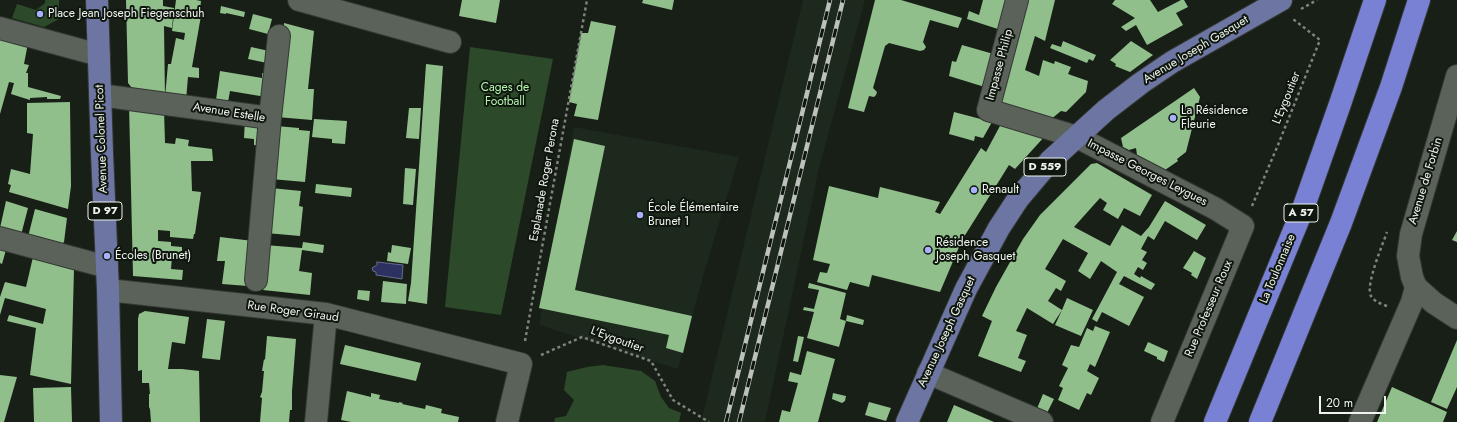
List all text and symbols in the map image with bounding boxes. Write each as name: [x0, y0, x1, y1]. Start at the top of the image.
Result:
place label: Place Jean Joseph Fiegenschuh: [48, 7, 205, 21]
marker: Place Jean Joseph Fiegenschuh: [35, 9, 45, 19]
street label: Avenue Joseph Gasquet: [1141, 13, 1251, 87]
street label: Impasse Philip: [984, 28, 1016, 102]
street label: L'Eygoutier: [1270, 70, 1304, 126]
park label: Cages de Football: [481, 81, 529, 109]
street label: Avenue Colonel Picot: [93, 84, 111, 194]
street label: Avenue Estelle: [192, 100, 266, 126]
place label: La Résidence Fleurie: [1181, 104, 1248, 132]
marker: La Résidence Fleurie: [1168, 113, 1178, 123]
street label: Esplanade Roger Perona: [527, 117, 563, 243]
street label: Avenue de Forbin: [1406, 136, 1446, 226]
street label: Impasse Georges Leygues: [1085, 137, 1209, 209]
road number: D 559: [1024, 158, 1066, 176]
place label: Renault: [982, 183, 1019, 197]
marker: Renault: [969, 185, 979, 195]
place label: École Élémentaire Brunet 1: [648, 201, 739, 229]
road number: D 97: [88, 202, 122, 220]
road number: A 57: [1284, 204, 1318, 222]
marker: École Élémentaire Brunet 1: [635, 210, 645, 220]
street label: La Toulonnaise: [1257, 232, 1299, 306]
place label: Résidence Joseph Gasquet: [936, 236, 1015, 264]
marker: Résidence Joseph Gasquet: [923, 245, 933, 255]
place label: Écoles (Brunet): [115, 249, 191, 263]
marker: Écoles (Brunet): [102, 251, 112, 261]
street label: Rue Professeur Roux: [1182, 258, 1236, 360]
street label: Avenue Joseph Gasquet: [915, 274, 979, 390]
street label: Rue Roger Giraud: [246, 298, 340, 326]
street label: L'Eygoutier: [588, 324, 646, 356]
scale bar: [1321, 388, 1388, 414]
text: 20 m: [1326, 394, 1353, 412]

